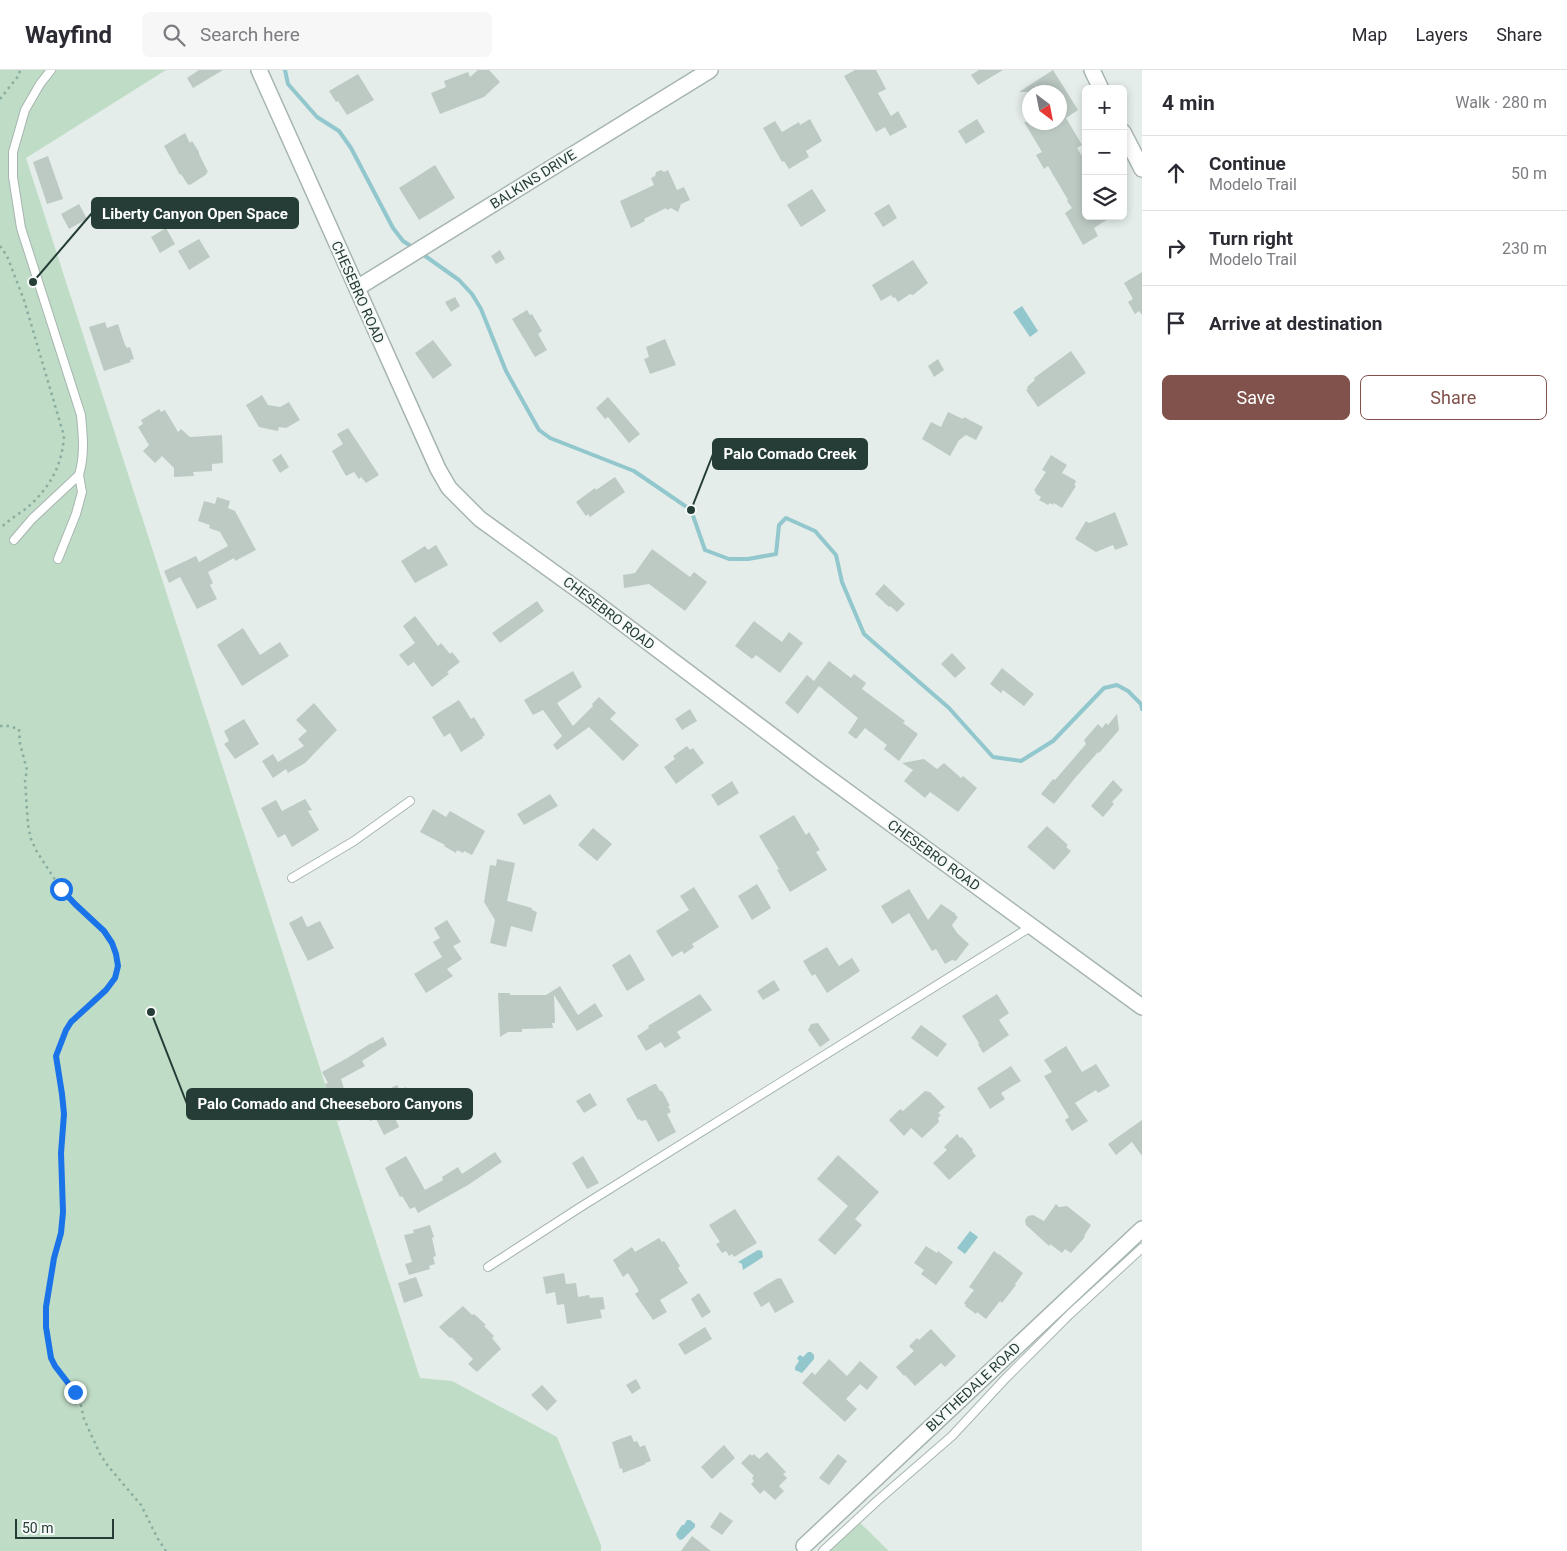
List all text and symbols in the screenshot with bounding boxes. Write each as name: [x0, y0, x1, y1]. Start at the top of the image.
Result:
search box: [142, 12, 492, 57]
text: Wayfind: [25, 21, 112, 49]
icon: search: [160, 21, 188, 49]
text: Search here: [200, 23, 300, 46]
text: Map: [1352, 24, 1387, 45]
text: Layers: [1415, 24, 1468, 45]
text: Share: [1496, 24, 1542, 45]
north arrow: [1022, 85, 1067, 130]
map controls: [1082, 85, 1127, 220]
button: +: [1082, 85, 1127, 130]
text: 4 min: [1162, 91, 1215, 115]
text: Walk · 280 m: [1455, 93, 1547, 112]
button: −: [1082, 130, 1127, 175]
street label: BALKINS DRIVE: [487, 146, 579, 212]
text: Continue: [1209, 152, 1286, 175]
icon: ahead: [1162, 159, 1190, 187]
text: 50 m: [1511, 164, 1547, 183]
button: layers: [1082, 175, 1127, 220]
text: Modelo Trail: [1209, 175, 1297, 194]
callout: Liberty Canyon Open Space: [92, 198, 298, 228]
text: Liberty Canyon Open Space: [102, 205, 288, 223]
text: Turn right: [1209, 227, 1293, 250]
icon: right: [1162, 234, 1190, 262]
street label: CHESEBRO ROAD: [328, 238, 388, 346]
text: 230 m: [1502, 239, 1547, 258]
text: Modelo Trail: [1209, 250, 1297, 269]
icon: arrive: [1162, 309, 1190, 337]
text: Arrive at destination: [1209, 312, 1382, 335]
button: Save: [1162, 375, 1350, 420]
button: Share: [1360, 375, 1547, 420]
callout: Palo Comado Creek: [713, 439, 867, 469]
text: Palo Comado Creek: [723, 445, 858, 463]
street label: CHESEBRO ROAD: [560, 573, 658, 653]
street label: CHESEBRO ROAD: [885, 816, 983, 894]
route start: [50, 878, 73, 901]
callout: Palo Comado and Cheeseboro Canyons: [187, 1089, 472, 1119]
text: Palo Comado and Cheeseboro Canyons: [197, 1095, 463, 1113]
street label: BLYTHEDALE ROAD: [923, 1339, 1023, 1435]
route end: [64, 1381, 87, 1404]
scale bar: [15, 1516, 114, 1539]
text: 50 m: [22, 1520, 54, 1536]

